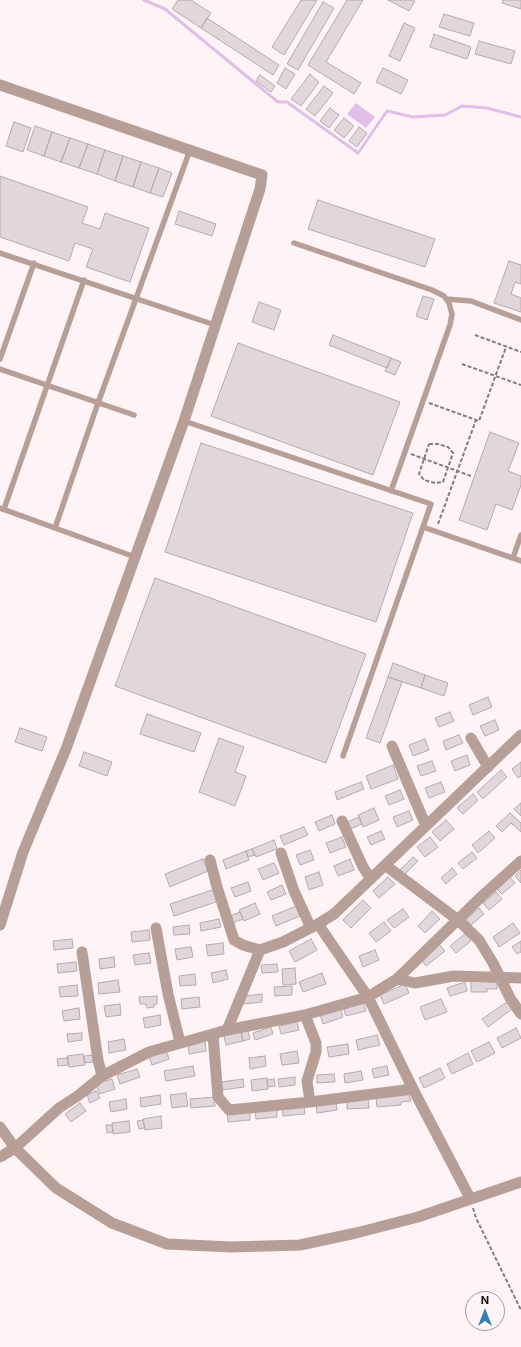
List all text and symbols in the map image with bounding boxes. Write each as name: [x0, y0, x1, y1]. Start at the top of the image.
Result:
north arrow: [465, 1291, 505, 1331]
text: N: [481, 1293, 489, 1307]

